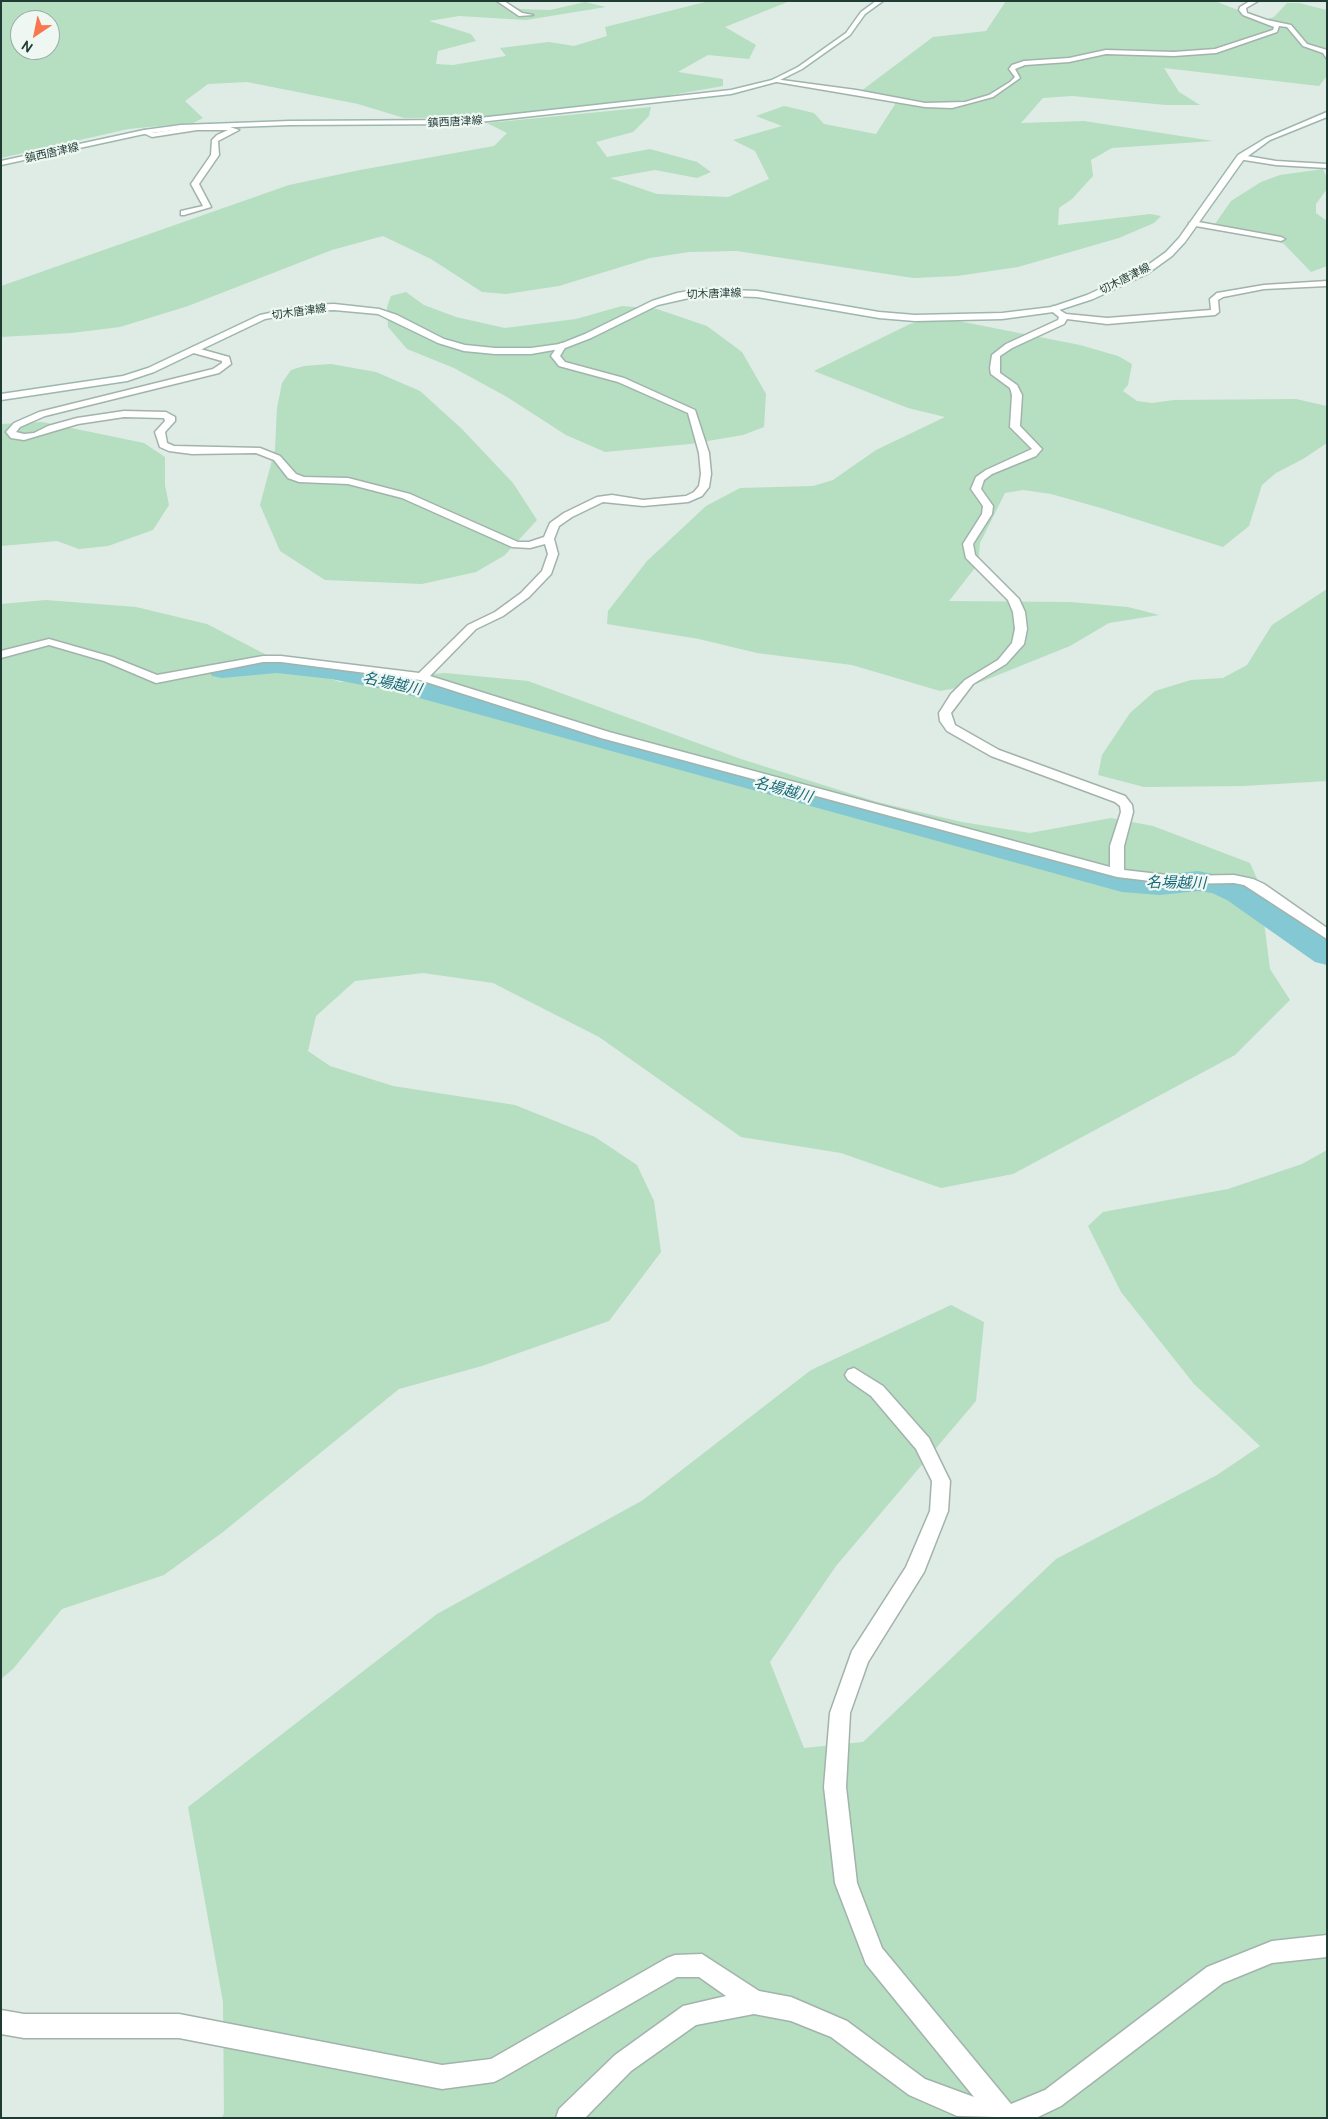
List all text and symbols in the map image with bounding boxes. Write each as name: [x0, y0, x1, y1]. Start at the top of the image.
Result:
north arrow: [10, 10, 60, 60]
text: N: [18, 36, 36, 57]
street label: 鎮西唐津線: [427, 114, 483, 130]
street label: 鎮西唐津線: [24, 140, 80, 166]
street label: 切木唐津線: [1098, 261, 1152, 297]
street label: 切木唐津線: [686, 286, 742, 302]
street label: 切木唐津線: [271, 302, 327, 322]
water label: 名場越川: [361, 669, 423, 699]
water label: 名場越川: [752, 774, 814, 806]
water label: 名場越川: [1146, 873, 1206, 893]

